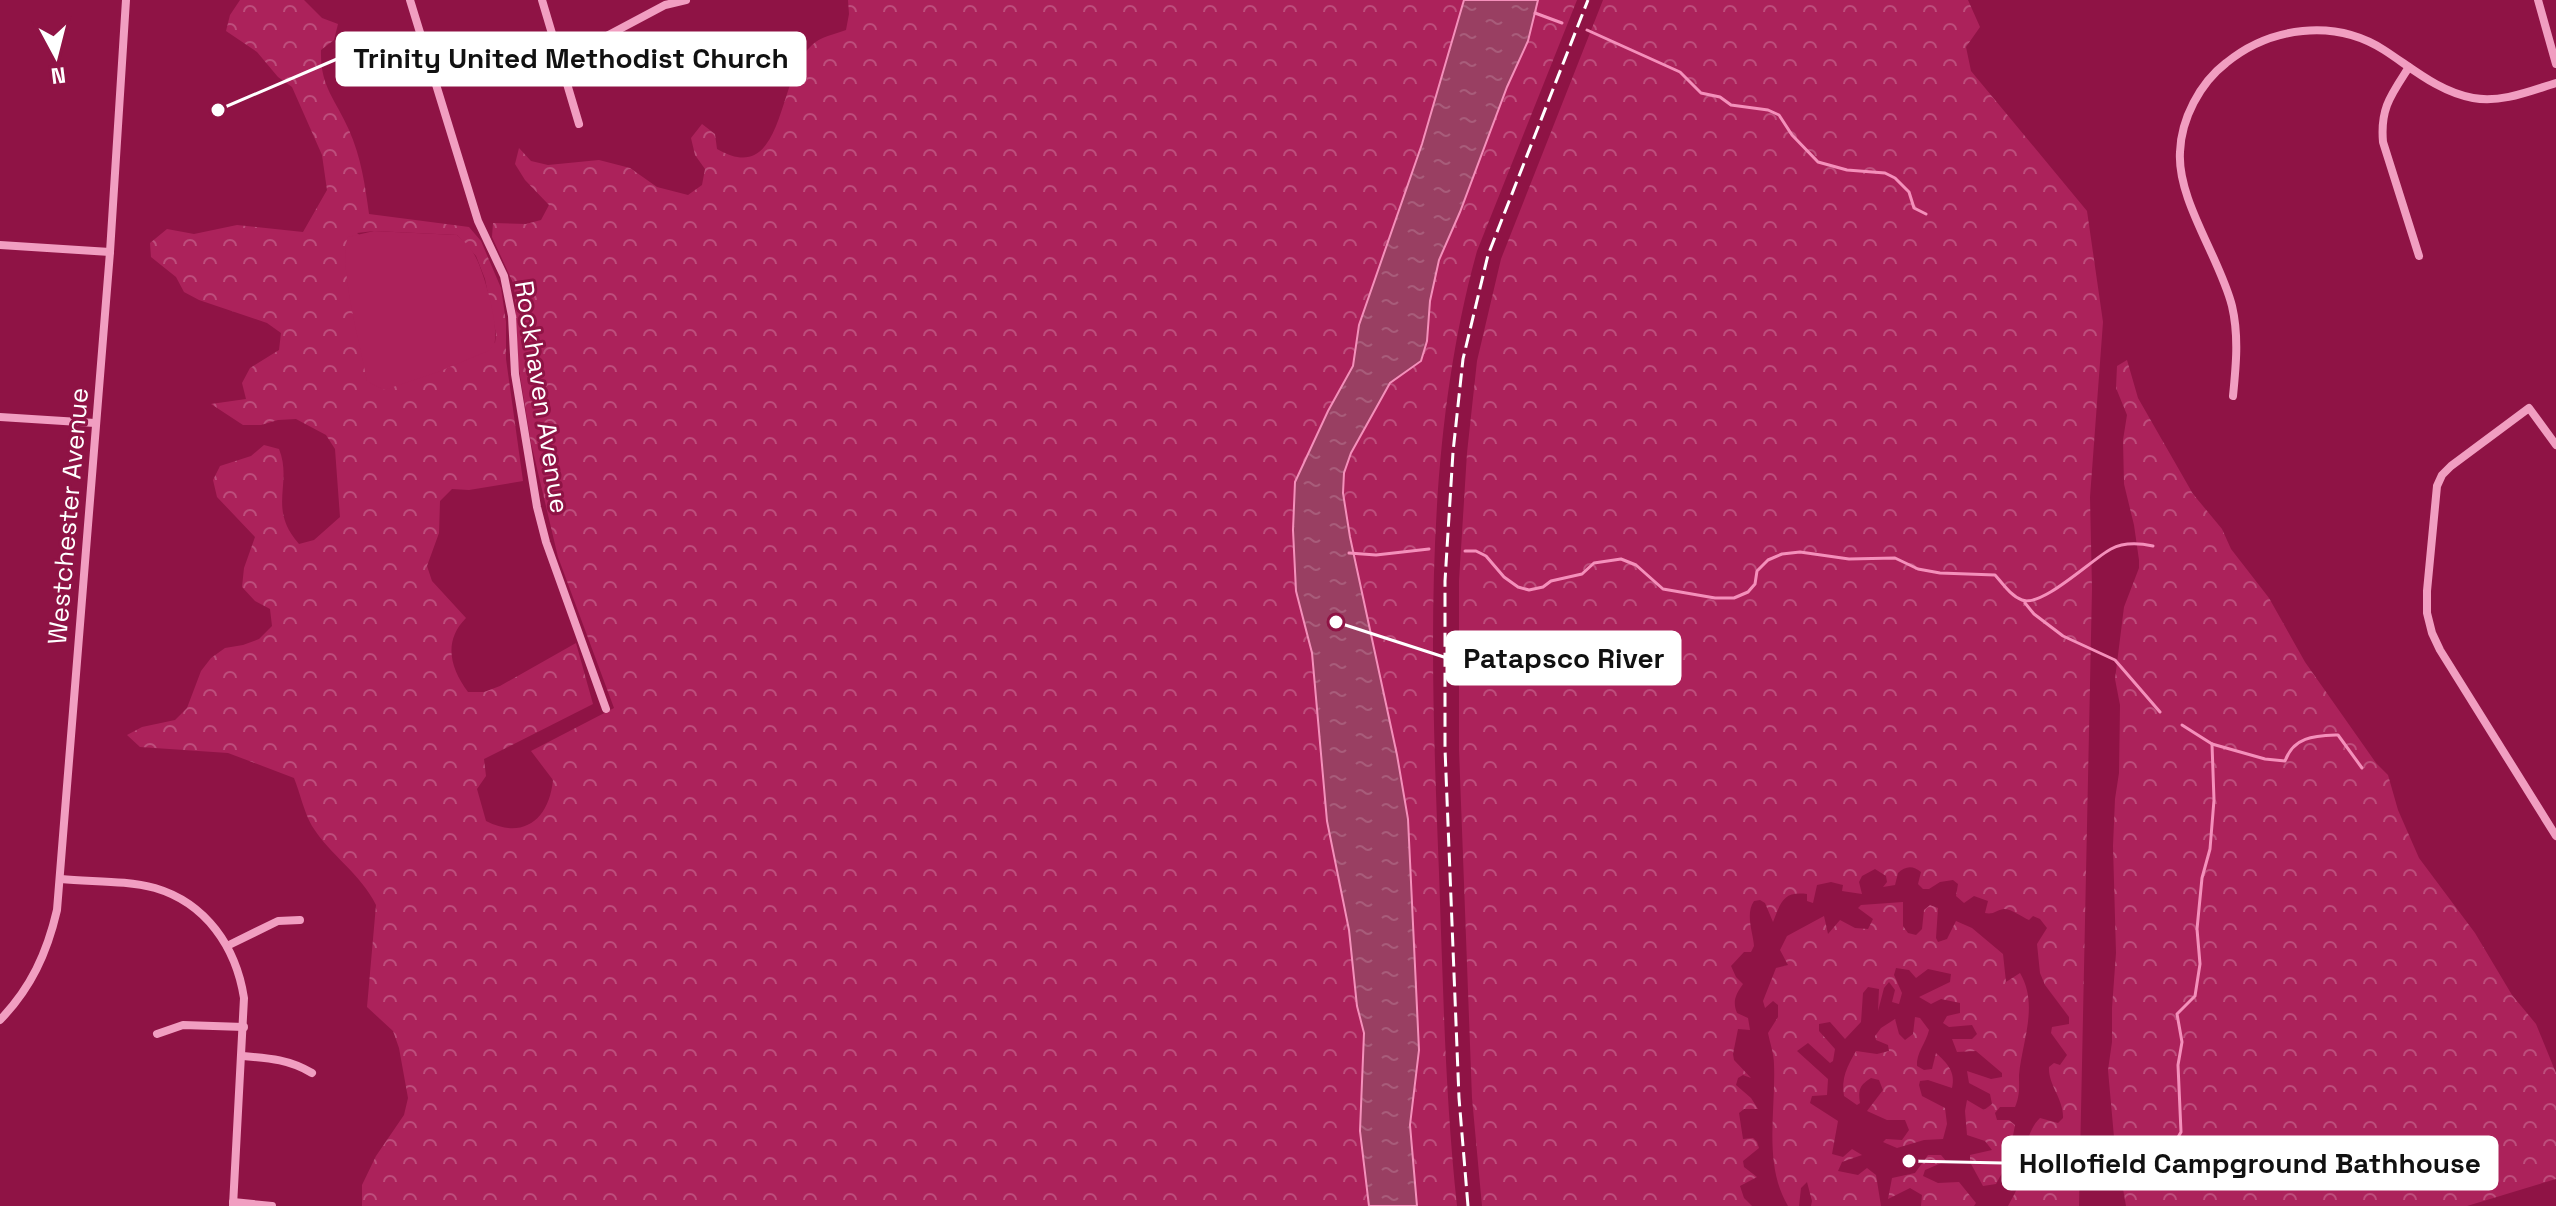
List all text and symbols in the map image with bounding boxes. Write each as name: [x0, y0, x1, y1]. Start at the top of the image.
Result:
north arrow: [16, 16, 96, 96]
callout: Trinity United Methodist Church: [337, 33, 805, 85]
text: Trinity United Methodist Church: [353, 40, 789, 76]
text: N: [49, 61, 67, 91]
street label: Rockhaven Avenue: [507, 278, 577, 516]
street label: Westchester Avenue: [40, 386, 96, 646]
callout: Patapsco River: [1447, 632, 1680, 684]
text: Patapsco River: [1463, 640, 1665, 676]
callout: Hollofield Campground Bathhouse: [2003, 1137, 2497, 1189]
text: Hollofield Campground Bathhouse: [2019, 1145, 2481, 1181]

